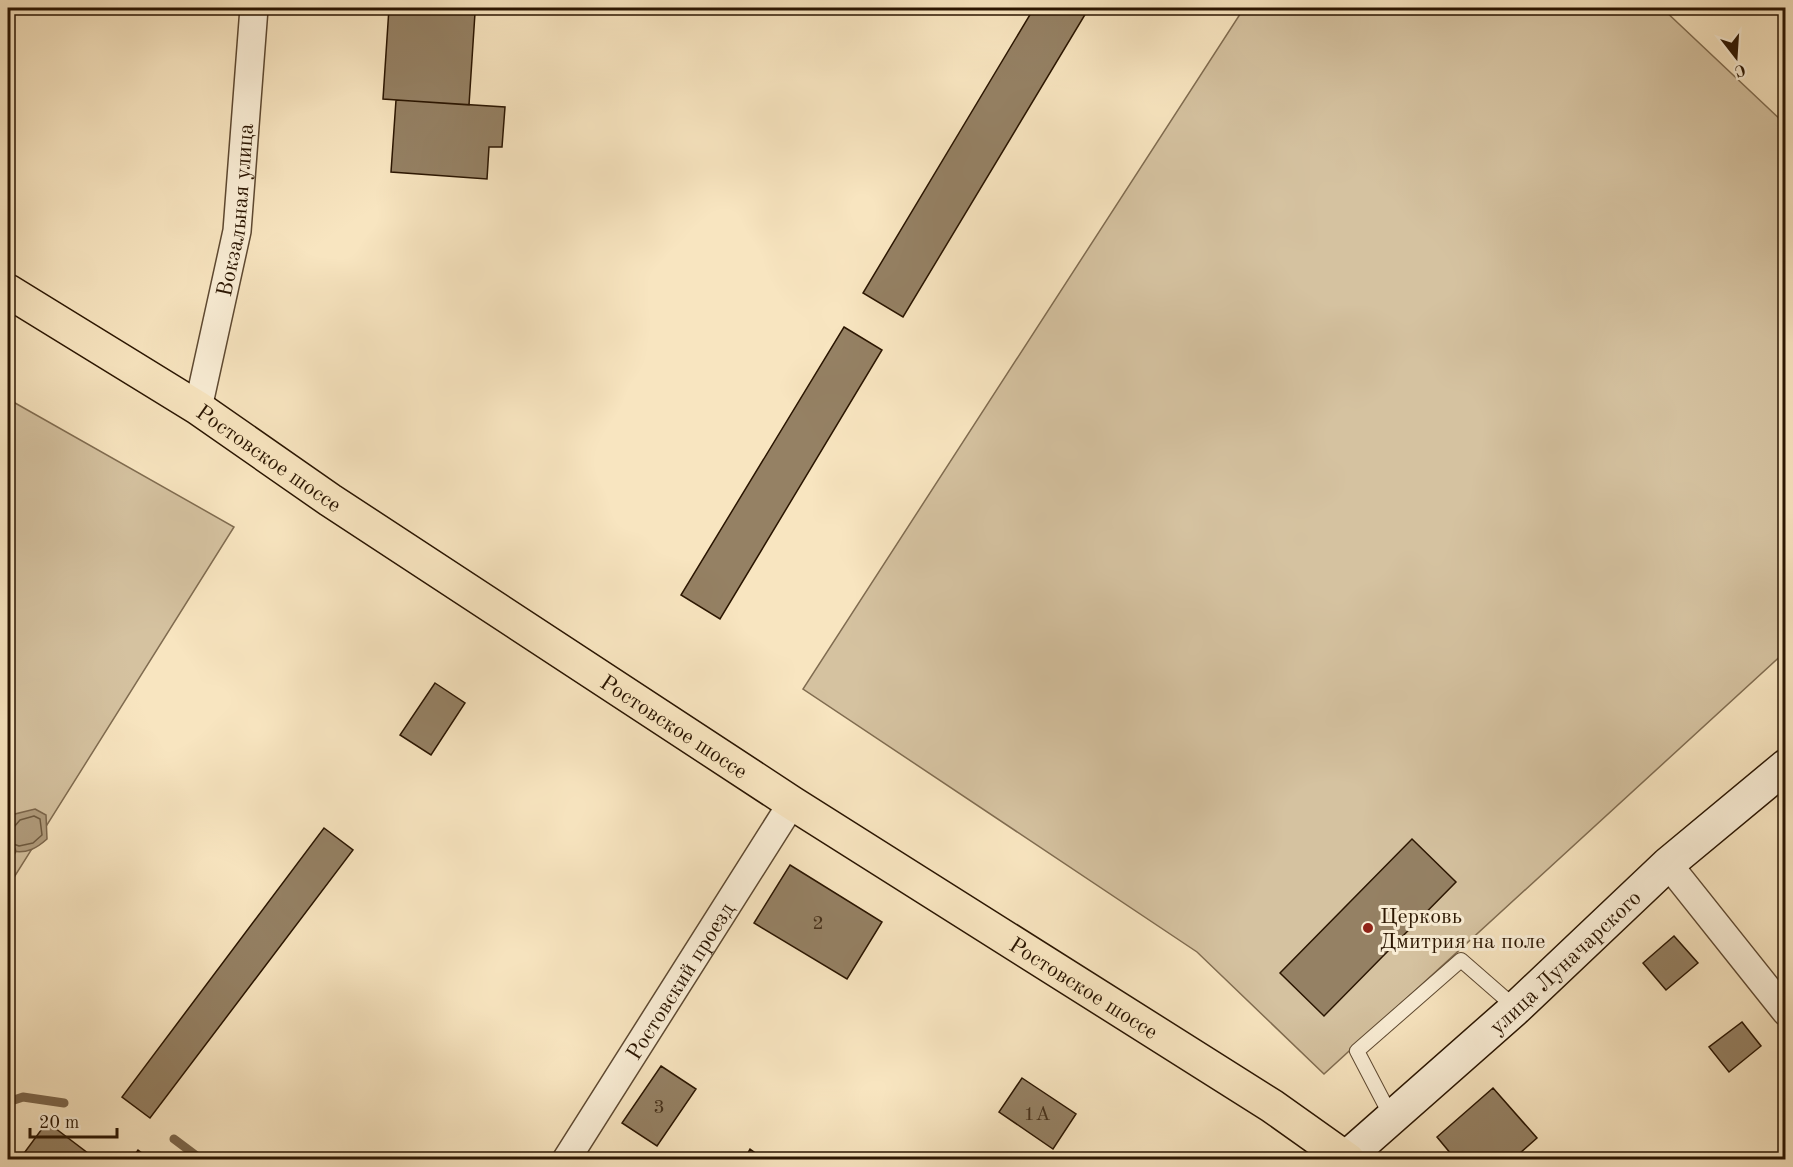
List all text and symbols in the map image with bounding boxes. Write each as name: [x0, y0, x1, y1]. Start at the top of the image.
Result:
north arrow: [1706, 27, 1766, 87]
text: С: [1732, 60, 1747, 79]
street label: Вокзальная улица: [214, 122, 258, 299]
street label: Ростовское шоссе: [192, 401, 345, 517]
street label: Ростовское шоссе: [596, 672, 751, 784]
street label: улица Луначарского: [1486, 887, 1646, 1039]
street label: Ростовский проезд: [623, 899, 739, 1064]
place label: Церковь Дмитрия на поле: [1380, 906, 1545, 953]
house number: 2: [812, 914, 824, 934]
marker: Церковь Дмитрия на поле: [1361, 921, 1375, 935]
street label: Ростовское шоссе: [1005, 934, 1161, 1044]
house number: 3: [653, 1098, 665, 1118]
scale bar: [30, 1101, 117, 1139]
house number: 1А: [1024, 1105, 1050, 1125]
text: 20 m: [39, 1114, 79, 1132]

